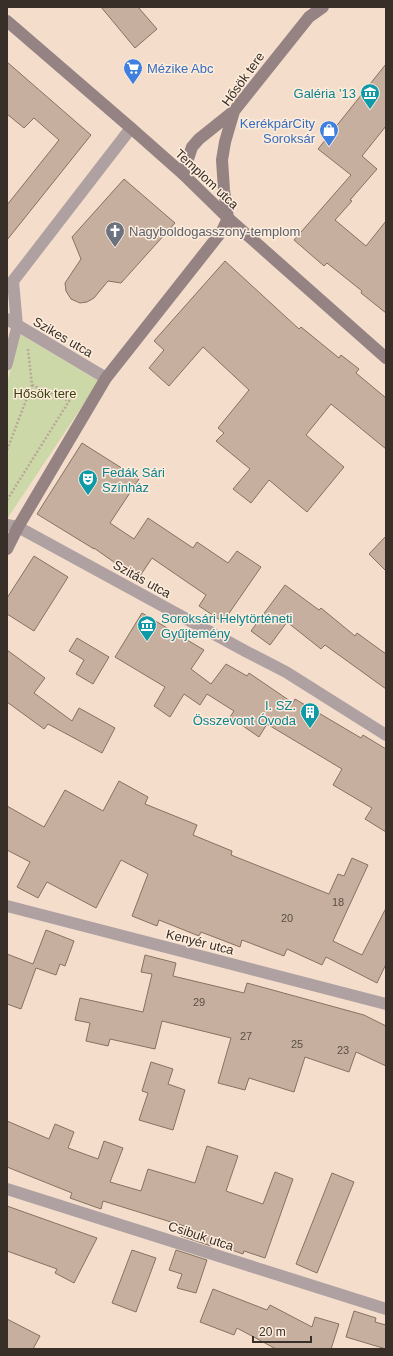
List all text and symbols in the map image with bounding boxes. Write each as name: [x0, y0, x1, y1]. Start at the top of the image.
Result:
street label: Hősök tere: [218, 49, 268, 109]
supermarket icon: Mézike Abc: [122, 57, 144, 85]
place label: Mézike Abc: [147, 61, 214, 76]
museum icon: Galéria '13: [359, 82, 381, 110]
place label: Galéria '13: [294, 86, 356, 101]
place label: KerékpárCity Soroksár: [240, 116, 316, 146]
shop icon: KerékpárCity Soroksár: [318, 119, 340, 147]
street label: Templom utca: [172, 146, 242, 213]
church icon: Nagyboldogasszony-templom: [104, 220, 126, 248]
place label: Nagyboldogasszony-templom: [129, 224, 300, 239]
street label: Szikes utca: [30, 314, 96, 360]
park label: Hősök tere: [14, 386, 76, 401]
place label: Fedák Sári Színház: [102, 465, 165, 495]
theatre icon: Fedák Sári Színház: [77, 468, 99, 496]
street label: Szitás utca: [111, 557, 174, 601]
place label: Soroksári Helytörténeti Gyűjtemény: [161, 611, 293, 641]
museum icon: Soroksári Helytörténeti Gyűjtemény: [136, 614, 158, 642]
place label: I. SZ. Összevont Óvoda: [193, 698, 297, 728]
building icon: I. SZ. Összevont Óvoda: [299, 701, 321, 729]
house number: 18: [332, 896, 344, 908]
house number: 20: [281, 912, 293, 924]
street label: Kenyér utca: [165, 926, 236, 958]
house number: 29: [193, 996, 205, 1008]
house number: 27: [240, 1030, 252, 1042]
house number: 25: [291, 1038, 303, 1050]
house number: 23: [337, 1044, 349, 1056]
street label: Csibuk utca: [166, 1218, 236, 1254]
scale bar: [253, 1318, 311, 1344]
text: 20 m: [259, 1325, 286, 1339]

